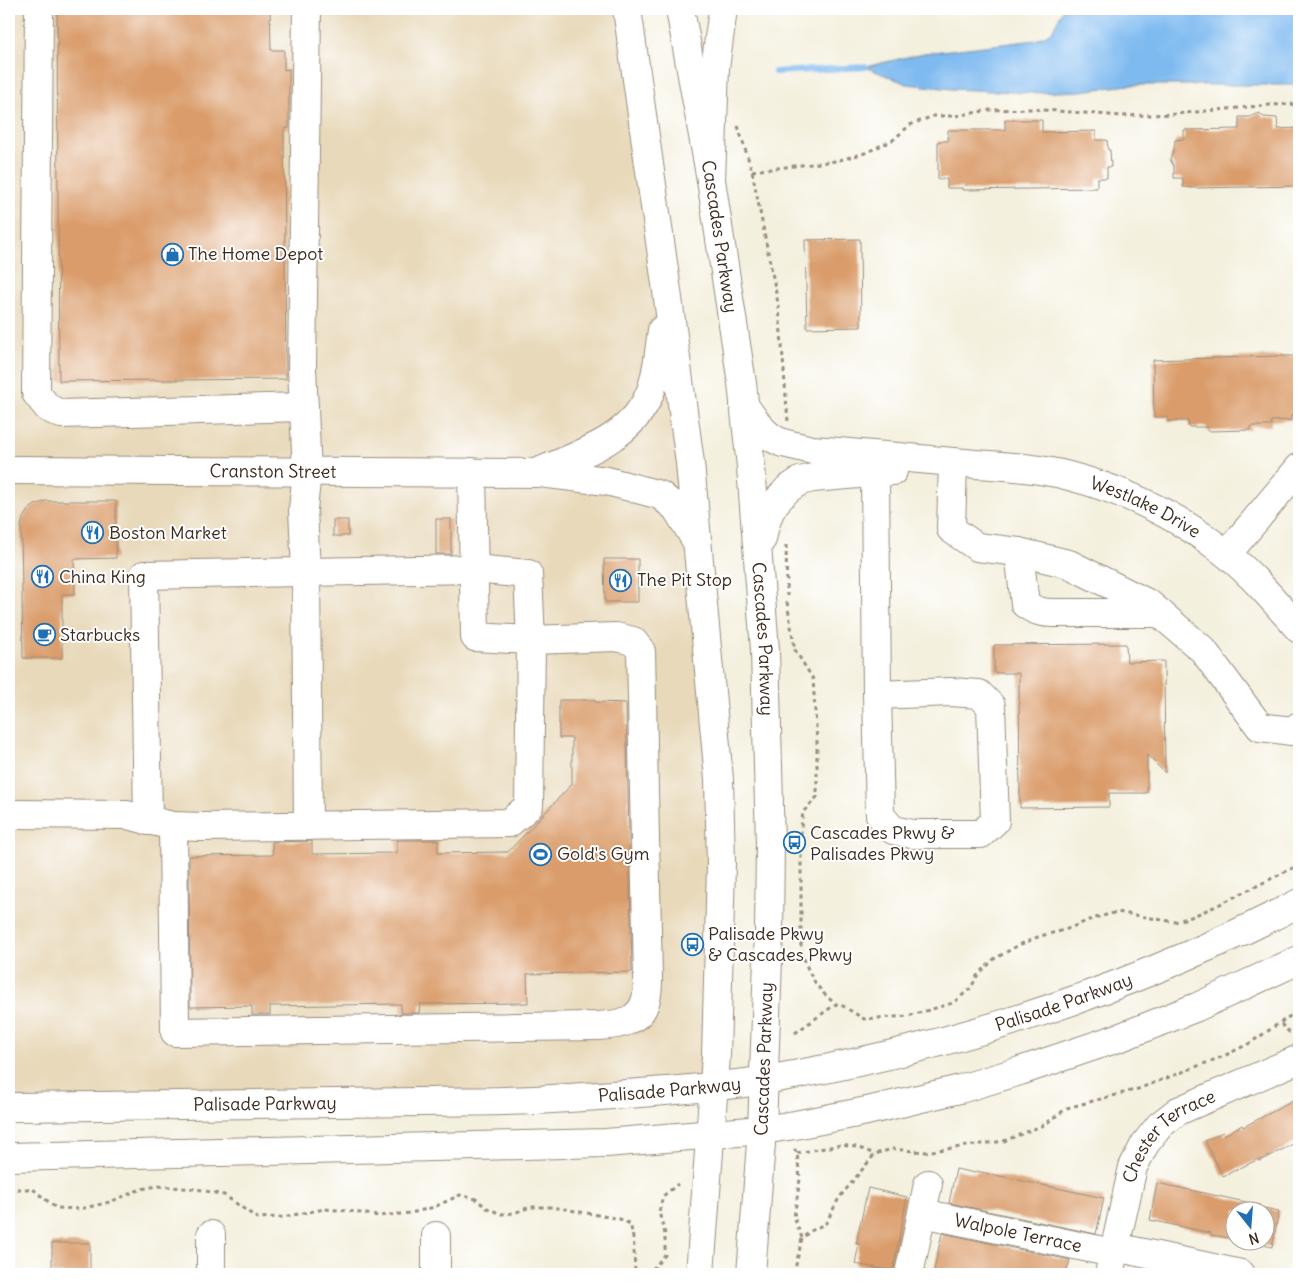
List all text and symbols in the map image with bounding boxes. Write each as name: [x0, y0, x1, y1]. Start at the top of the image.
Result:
street label: Cascades Parkway: [697, 158, 743, 314]
shop icon: The Home Depot: [160, 242, 184, 266]
place label: The Home Depot: [188, 242, 323, 265]
street label: Cranston Street: [210, 459, 336, 483]
street label: Westlake Drive: [1088, 471, 1205, 543]
restaurant icon: Boston Market: [81, 521, 105, 545]
place label: Boston Market: [109, 521, 227, 544]
street label: Cascades Parkway: [747, 561, 779, 716]
restaurant icon: China King: [31, 565, 55, 589]
place label: China King: [59, 565, 146, 588]
restaurant icon: The Pit Stop: [609, 568, 633, 592]
place label: The Pit Stop: [637, 568, 732, 591]
cafe icon: Starbucks: [32, 623, 56, 647]
place label: Starbucks: [60, 623, 140, 646]
place label: Cascades Pkwy & Palisades Pkwy: [810, 821, 955, 865]
bus stop icon: Cascades Pkwy & Palisades Pkwy: [782, 831, 806, 855]
sports icon: Gold's Gym: [529, 842, 553, 866]
place label: Gold's Gym: [557, 842, 650, 865]
place label: Palisade Pkwy & Cascades Pkwy: [708, 922, 853, 966]
bus stop icon: Palisade Pkwy & Cascades Pkwy: [680, 932, 704, 956]
street label: Palisade Parkway: [992, 968, 1135, 1036]
street label: Cascades Parkway: [749, 982, 778, 1136]
street label: Palisade Parkway: [597, 1072, 742, 1107]
street label: Chester Terrace: [1118, 1084, 1219, 1185]
street label: Palisade Parkway: [193, 1091, 337, 1116]
north arrow: [1226, 1200, 1276, 1250]
street label: Walpole Terrace: [952, 1208, 1084, 1257]
text: N: [1247, 1228, 1261, 1248]

